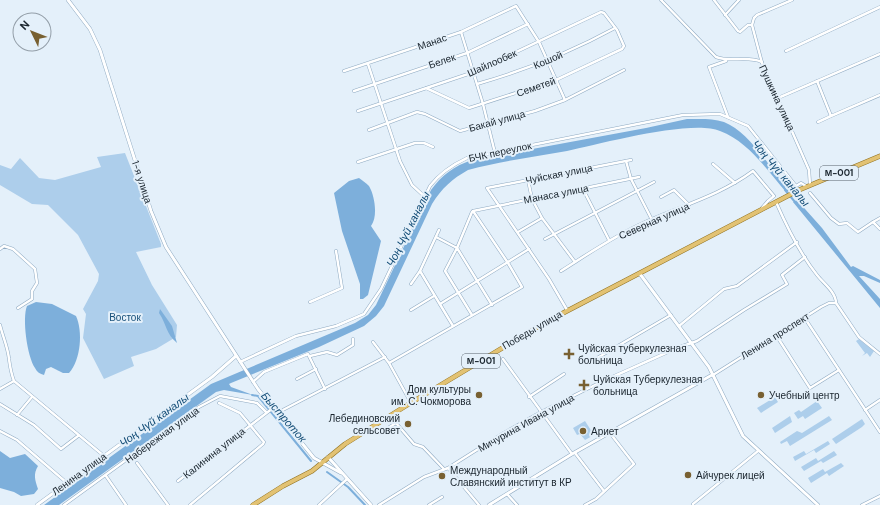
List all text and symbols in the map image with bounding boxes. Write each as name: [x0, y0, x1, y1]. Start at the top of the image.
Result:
north arrow: [12, 12, 52, 52]
text: N: [17, 17, 33, 33]
street label: Манас: [416, 31, 448, 53]
street label: Шайлообек: [465, 46, 519, 80]
street label: Кошой: [531, 48, 565, 72]
street label: Белек: [427, 50, 458, 72]
street label: Пушкина улица: [756, 63, 798, 134]
street label: Семетей: [515, 74, 557, 100]
street label: Бакай улица: [467, 107, 527, 135]
water label: Чоң Чүй каналы: [749, 137, 813, 209]
street label: БЧК переулок: [467, 139, 533, 165]
street label: 1-я улица: [129, 159, 155, 205]
street label: Чуйская улица: [524, 161, 594, 187]
road number: М-001: [820, 166, 858, 180]
street label: Манаса улица: [522, 181, 590, 207]
water label: Чоң Чүй каналы: [383, 189, 433, 269]
street label: Северная улица: [617, 199, 692, 242]
street label: Победы улица: [500, 307, 565, 352]
street label: Ленина проспект: [738, 309, 812, 362]
park label: Восток: [109, 311, 141, 324]
place label: Чуйская туберкулезная больница: [578, 342, 687, 367]
marker: Чуйская туберкулезная больница: [563, 348, 575, 360]
road number: М-001: [462, 354, 500, 368]
place label: Чуйская Туберкулезная больница: [593, 373, 702, 398]
marker: Чуйская Туберкулезная больница: [578, 379, 590, 391]
place label: Дом культуры им. С. Чокморова: [391, 383, 471, 408]
water label: Быстроток: [258, 389, 310, 446]
place label: Учебный центр: [769, 389, 840, 402]
water label: Чоң Чүй каналы: [117, 390, 191, 450]
marker: Дом культуры им. С. Чокморова: [474, 390, 484, 400]
marker: Учебный центр: [756, 390, 766, 400]
street label: Мичурина Ивана улица: [476, 391, 577, 455]
street label: Набережная улица: [122, 404, 202, 466]
place label: Лебединовский сельсовет: [329, 412, 400, 437]
marker: Лебединовский сельсовет: [403, 419, 413, 429]
street label: Калинина улица: [180, 424, 248, 481]
place label: Ариет: [591, 425, 619, 438]
marker: Ариет: [578, 426, 588, 436]
street label: Ленина улица: [49, 450, 109, 498]
place label: Международный Славянский институт в КР: [450, 464, 572, 489]
place label: Айчурек лицей: [696, 469, 765, 482]
marker: Айчурек лицей: [683, 470, 693, 480]
marker: Международный Славянский институт в КР: [437, 471, 447, 481]

